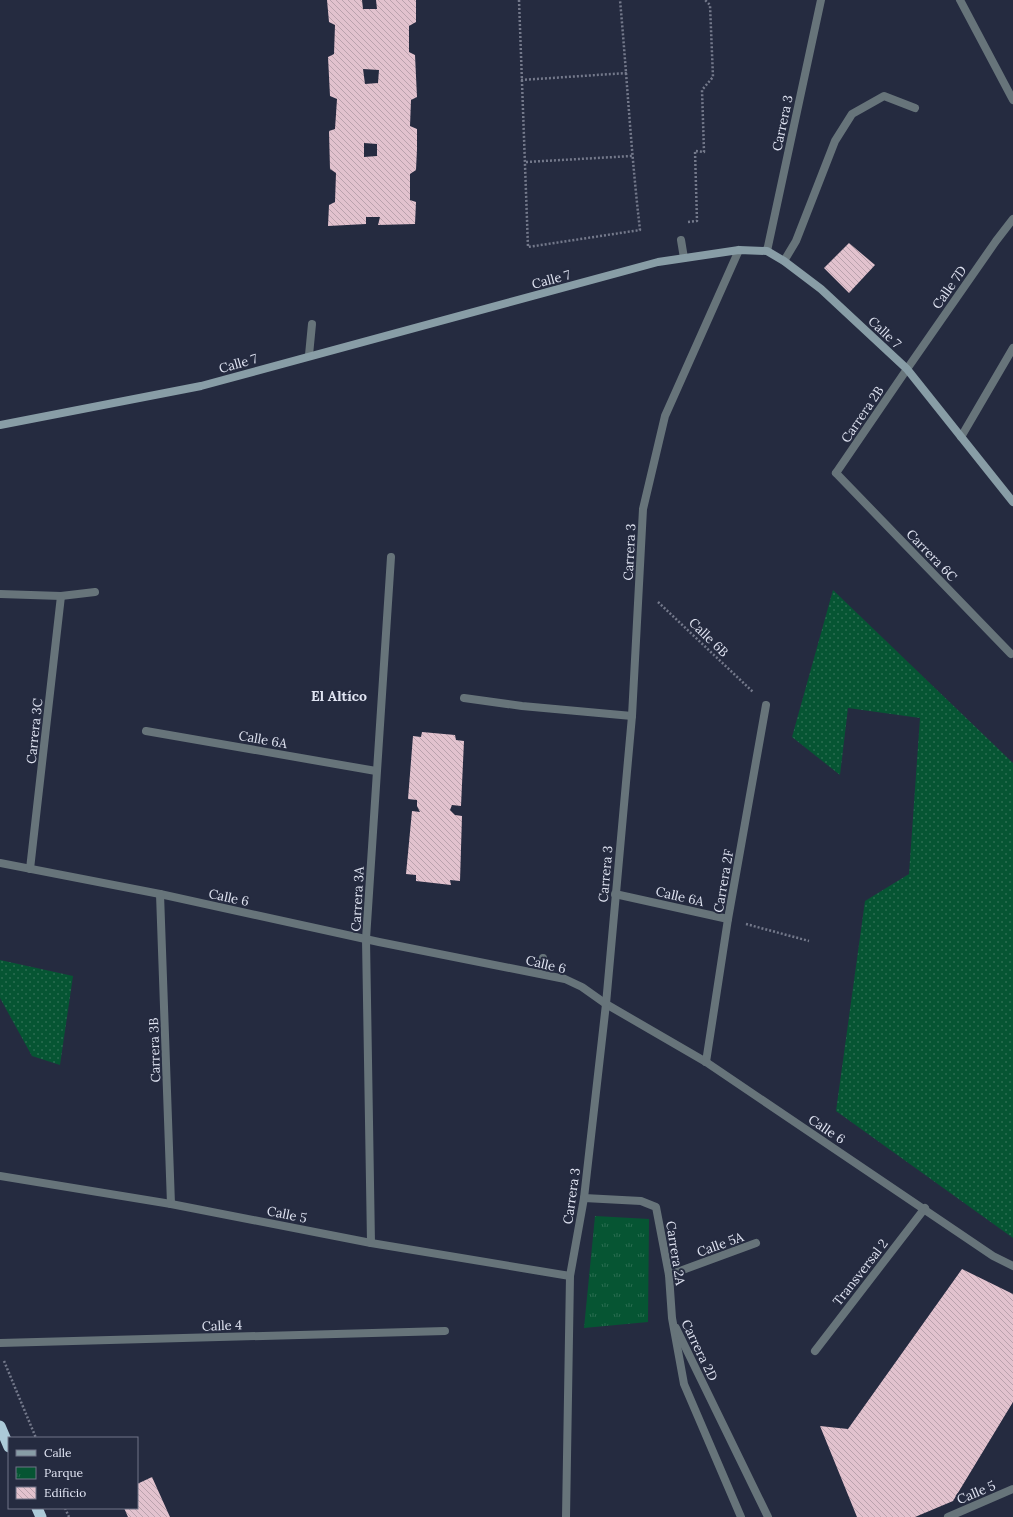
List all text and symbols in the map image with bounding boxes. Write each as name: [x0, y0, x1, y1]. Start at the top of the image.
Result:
street label: Carrera 3: [768, 93, 797, 153]
street label: Calle 7D: [928, 262, 971, 312]
street label: Calle 7: [530, 266, 572, 293]
street label: Calle 7: [864, 313, 905, 352]
street label: Calle 7: [217, 350, 259, 377]
street label: Carrera 2B: [837, 383, 888, 446]
street label: Carrera 3: [620, 523, 639, 581]
street label: Carrera 6C: [903, 526, 961, 585]
street label: Calle 6B: [685, 614, 732, 660]
district label: El Altíco: [311, 687, 367, 705]
street label: Carrera 3C: [23, 697, 46, 765]
street label: Calle 6A: [237, 727, 289, 752]
street label: Carrera 3: [595, 845, 616, 903]
street label: Carrera 2F: [710, 848, 737, 914]
street label: Carrera 3A: [347, 865, 368, 932]
street label: Calle 6A: [654, 883, 707, 910]
street label: Calle 6: [207, 885, 251, 910]
street label: Calle 6: [524, 952, 568, 977]
street label: Carrera 3B: [145, 1017, 164, 1083]
street label: Calle 6: [805, 1111, 848, 1148]
street label: Carrera 3: [559, 1167, 584, 1225]
street label: Calle 5: [265, 1202, 308, 1227]
street label: Carrera 2A: [662, 1220, 689, 1287]
street label: Calle 5A: [694, 1228, 747, 1261]
street label: Transversal 2: [829, 1235, 892, 1309]
street label: Calle 4: [202, 1316, 242, 1335]
street label: Carrera 2D: [677, 1317, 722, 1384]
legend: [8, 1437, 138, 1509]
text: Calle: [44, 1445, 72, 1460]
text: Parque: [44, 1465, 84, 1480]
street label: Calle 5: [954, 1477, 998, 1508]
text: Edificio: [44, 1485, 86, 1500]

